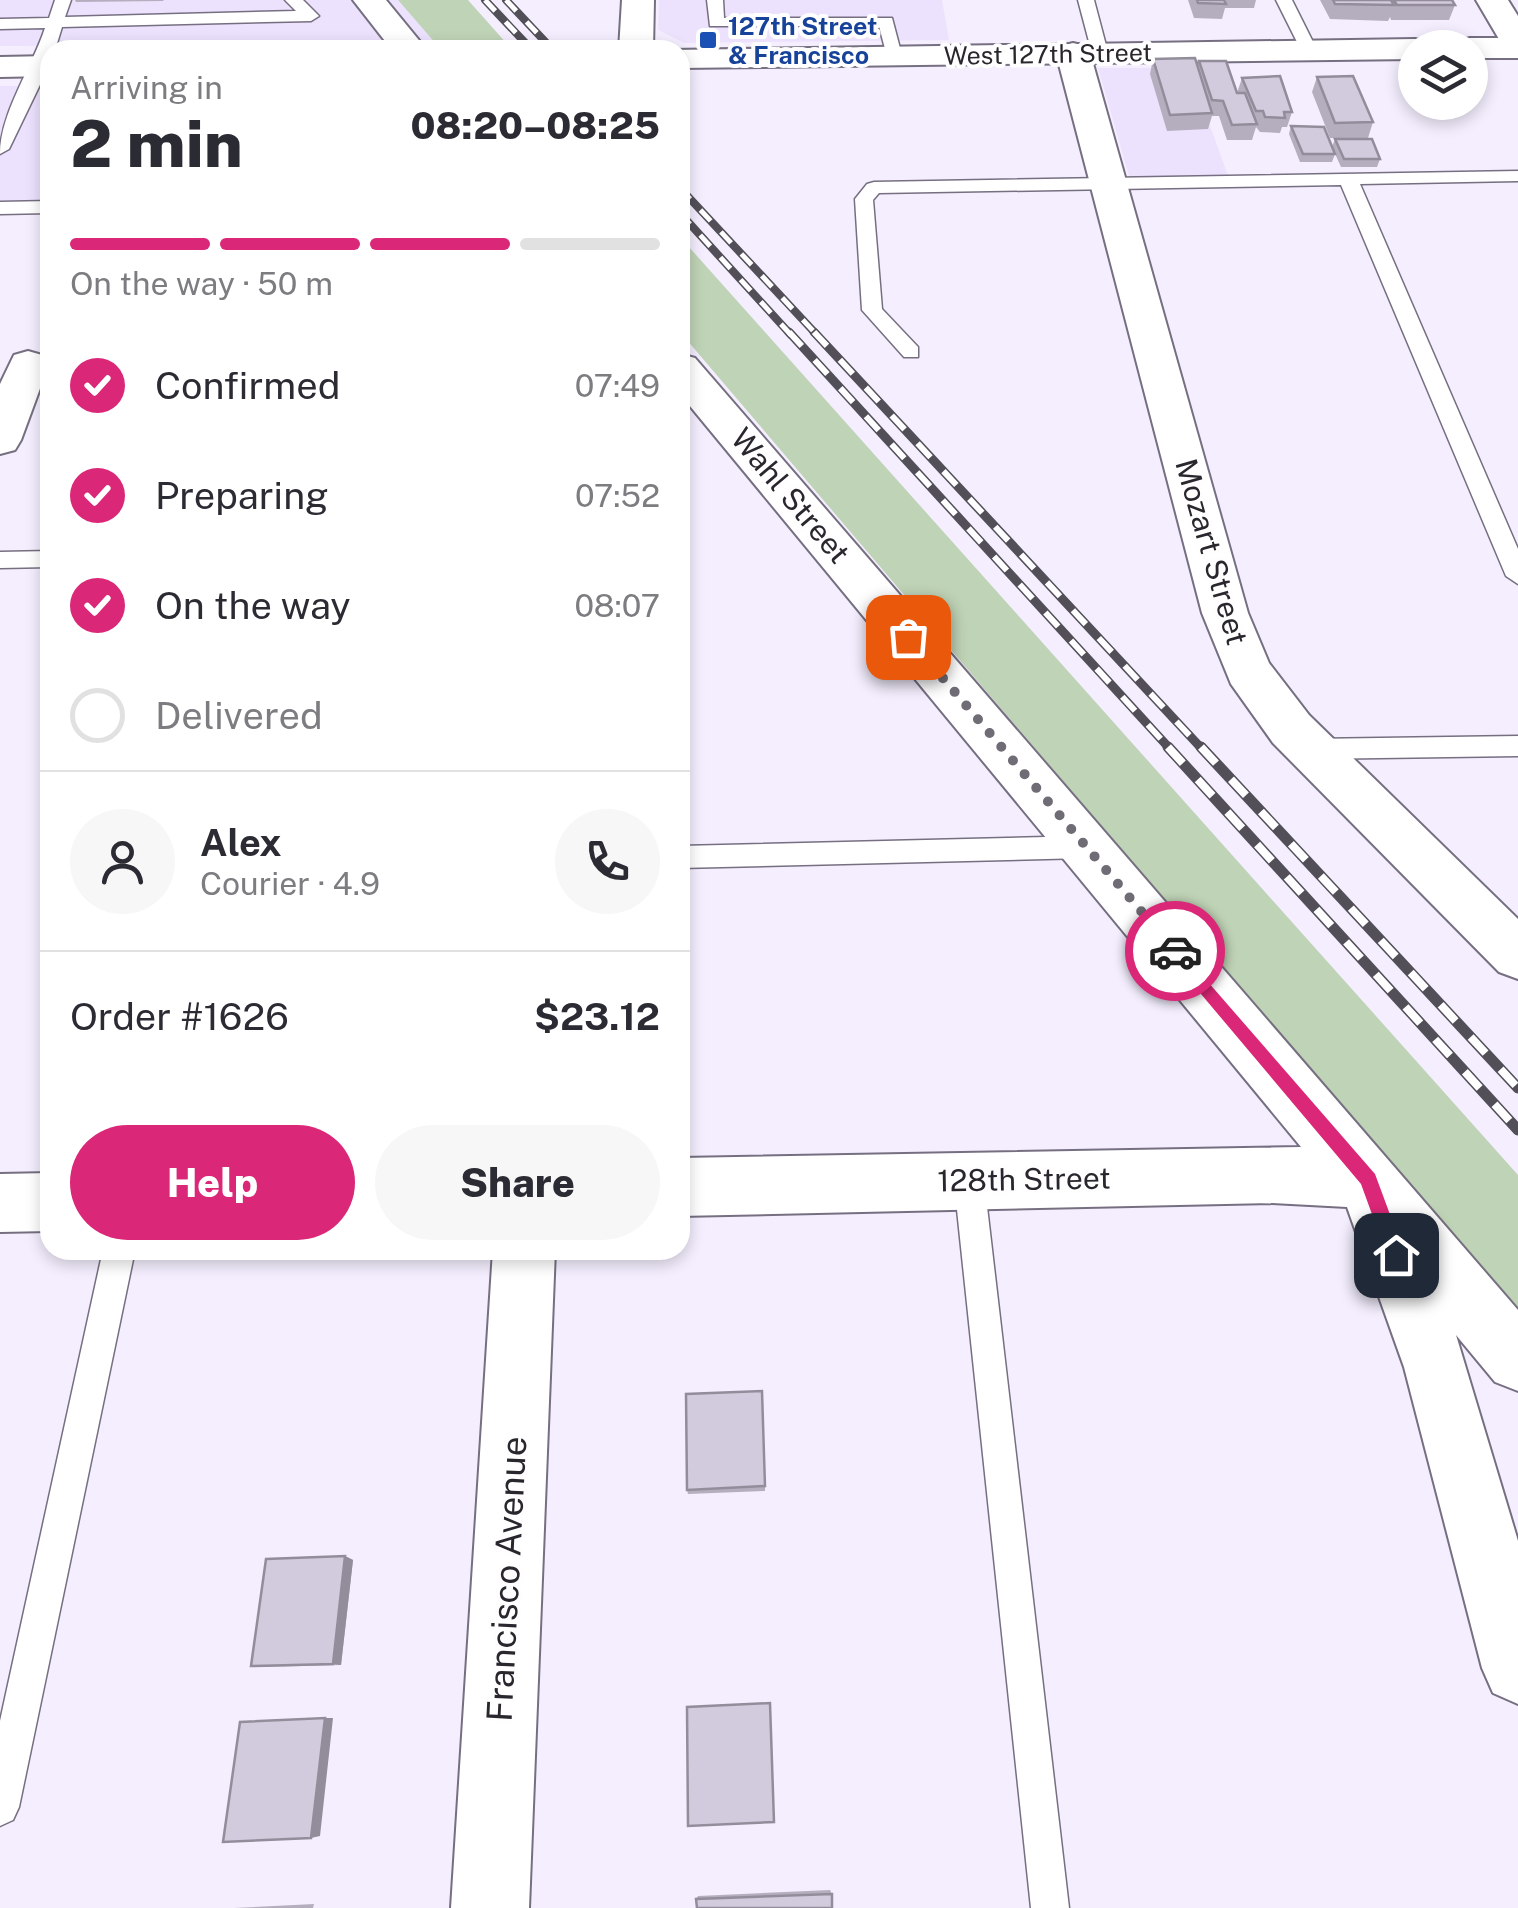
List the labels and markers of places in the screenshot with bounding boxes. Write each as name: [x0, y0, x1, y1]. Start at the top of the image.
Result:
place label: 127th Street & Francisco: [728, 11, 878, 70]
marker: 127th Street & Francisco: [697, 29, 719, 51]
pin: [866, 595, 951, 680]
pin: [1354, 1213, 1439, 1298]

